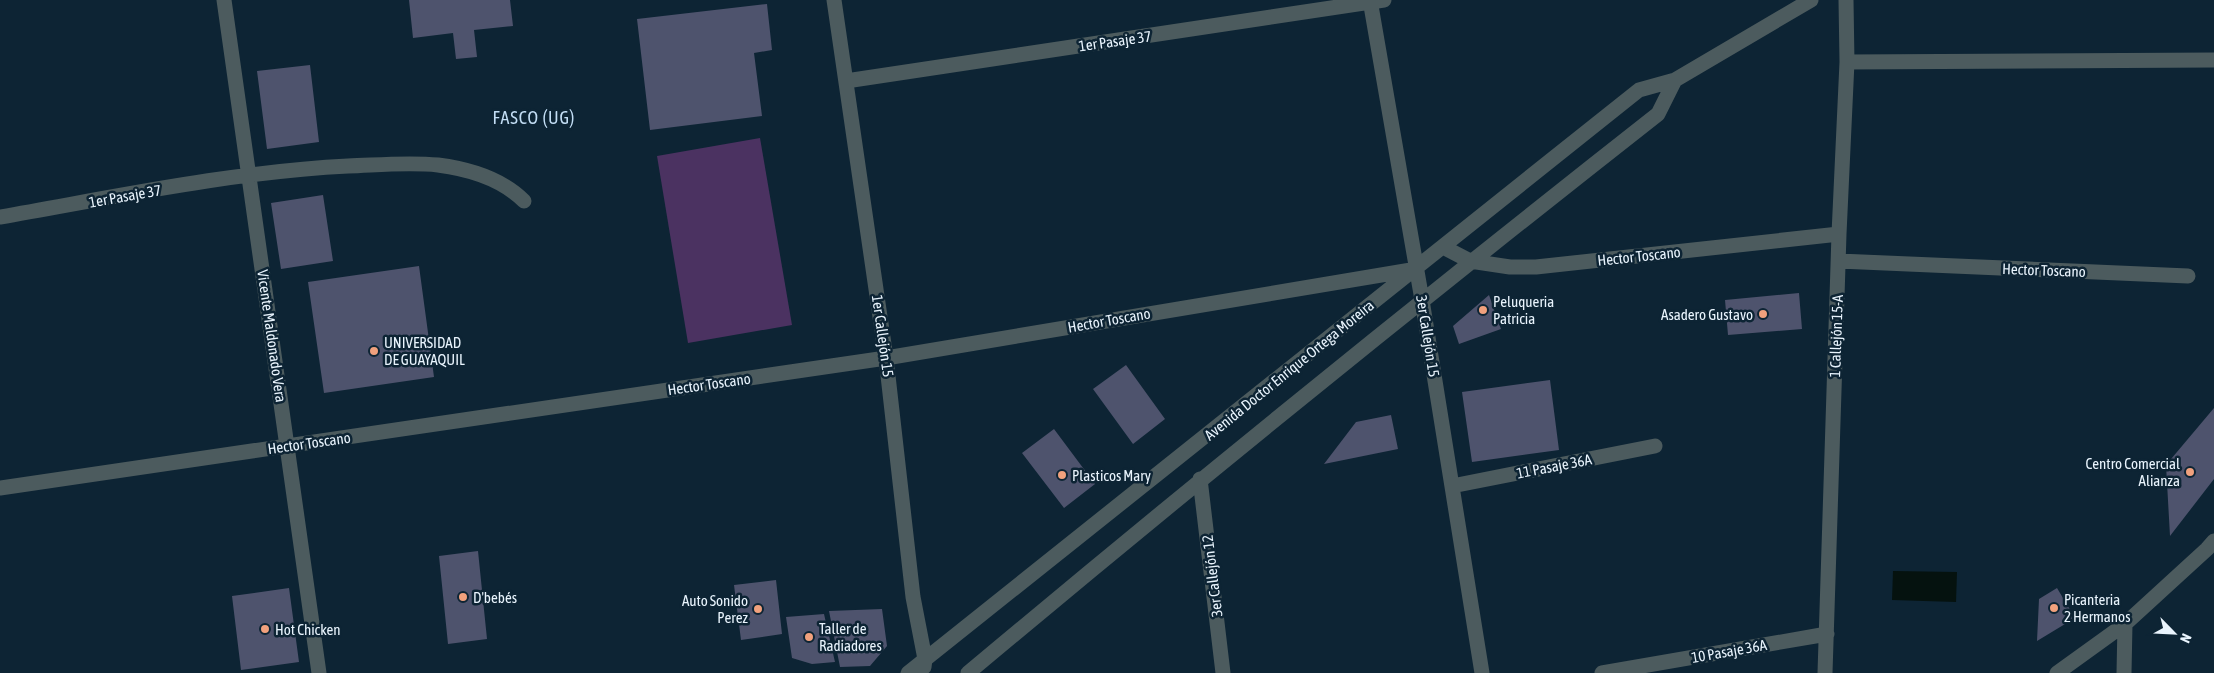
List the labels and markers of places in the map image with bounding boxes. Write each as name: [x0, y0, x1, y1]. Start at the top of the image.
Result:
place label: Peluqueria Patricia: [1493, 293, 1554, 327]
marker: Peluqueria Patricia: [1477, 304, 1489, 316]
place label: Asadero Gustavo: [1661, 306, 1753, 323]
marker: Asadero Gustavo: [1757, 308, 1769, 320]
place label: UNIVERSIDAD DE GUAYAQUIL: [384, 334, 465, 368]
marker: UNIVERSIDAD DE GUAYAQUIL: [368, 345, 380, 357]
place label: Centro Comercial Alianza: [2086, 455, 2180, 489]
marker: Centro Comercial Alianza: [2184, 466, 2196, 478]
place label: Plasticos Mary: [1072, 467, 1151, 484]
marker: Plasticos Mary: [1056, 469, 1068, 481]
place label: D'bebés: [473, 589, 517, 606]
marker: D'bebés: [457, 591, 469, 603]
place label: Picanteria 2 Hermanos: [2064, 591, 2130, 625]
place label: Auto Sonido Perez: [682, 592, 749, 626]
marker: Picanteria 2 Hermanos: [2048, 602, 2060, 614]
marker: Auto Sonido Perez: [752, 603, 764, 615]
place label: Taller de Radiadores: [819, 620, 882, 654]
place label: Hot Chicken: [275, 621, 341, 638]
marker: Hot Chicken: [259, 623, 271, 635]
marker: Taller de Radiadores: [803, 631, 815, 643]

